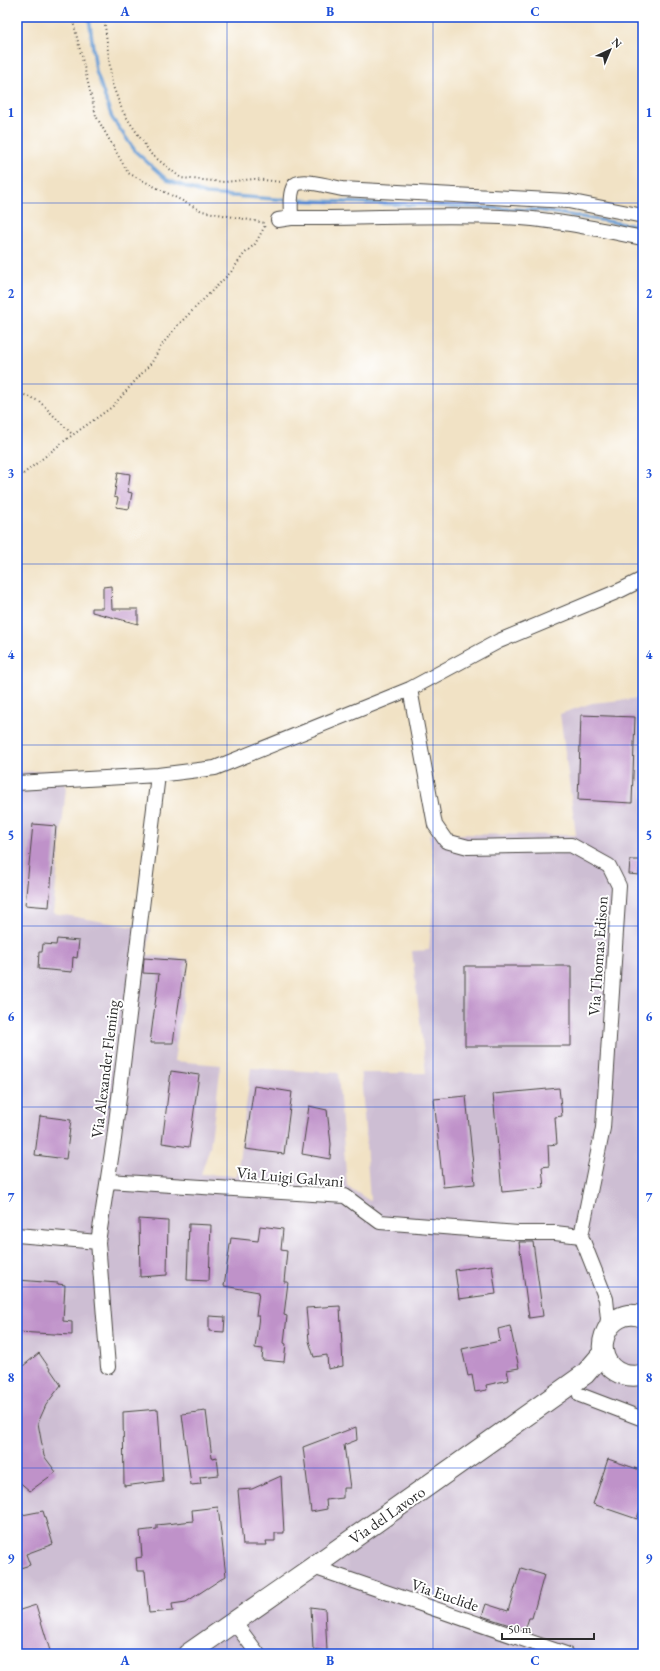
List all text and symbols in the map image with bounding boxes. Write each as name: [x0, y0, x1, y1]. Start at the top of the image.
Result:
text: A: [119, 3, 130, 20]
text: B: [326, 3, 334, 20]
text: C: [530, 3, 540, 20]
north arrow: [590, 30, 630, 70]
text: N: [609, 35, 625, 51]
text: 1: [8, 104, 15, 121]
text: 1: [646, 104, 653, 121]
text: 2: [8, 285, 15, 302]
text: 2: [646, 285, 653, 302]
text: 3: [8, 465, 15, 482]
text: 3: [646, 465, 653, 482]
text: 4: [8, 646, 15, 663]
text: 4: [646, 646, 653, 663]
text: 5: [8, 827, 14, 844]
text: 5: [646, 827, 652, 844]
street label: Via Thomas Edison: [583, 895, 613, 1017]
street label: Via Alexander Fleming: [86, 998, 124, 1139]
text: 6: [8, 1008, 15, 1025]
text: 6: [646, 1008, 653, 1025]
street label: Via Luigi Galvani: [236, 1162, 344, 1192]
text: 7: [8, 1189, 15, 1206]
text: 7: [646, 1189, 653, 1206]
text: 8: [8, 1369, 15, 1386]
text: 8: [646, 1369, 653, 1386]
street label: Via del Lavoro: [345, 1481, 429, 1549]
text: 9: [8, 1550, 15, 1567]
text: 9: [646, 1550, 653, 1567]
street label: Via Euclide: [408, 1574, 482, 1616]
scale bar: [502, 1615, 594, 1641]
text: 50 m: [508, 1621, 532, 1637]
text: A: [119, 1652, 130, 1669]
text: B: [326, 1652, 334, 1669]
text: C: [530, 1652, 540, 1669]

